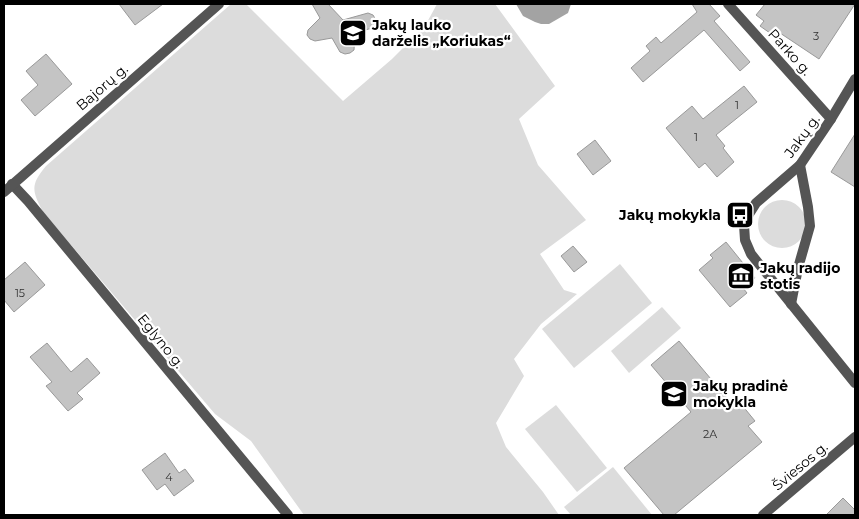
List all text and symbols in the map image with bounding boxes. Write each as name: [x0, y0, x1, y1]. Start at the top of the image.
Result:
place label: Jakų lauko darželis „Koriukas“: [371, 16, 511, 50]
school or university icon: Jakų lauko darželis „Koriukas“: [338, 18, 368, 48]
street label: Parko g.: [764, 25, 816, 79]
house number: 3: [813, 29, 819, 43]
street label: Bajorų g.: [72, 60, 132, 114]
house number: 1: [735, 98, 739, 112]
street label: Jakų g.: [780, 111, 824, 162]
house number: 1: [694, 130, 698, 144]
bus stop icon: Jakų mokykla: [725, 200, 755, 230]
place label: Jakų mokykla: [618, 206, 721, 224]
place label: Jakų radijo stotis: [759, 259, 840, 293]
museum icon: Jakų radijo stotis: [726, 261, 756, 291]
house number: 15: [15, 286, 25, 300]
street label: Eglyno g.: [134, 310, 188, 372]
place label: Jakų pradinė mokykla: [692, 377, 788, 411]
school or university icon: Jakų pradinė mokykla: [659, 379, 689, 409]
house number: 2A: [703, 427, 717, 441]
street label: Šviesos g.: [769, 438, 831, 494]
house number: 4: [165, 470, 173, 484]

